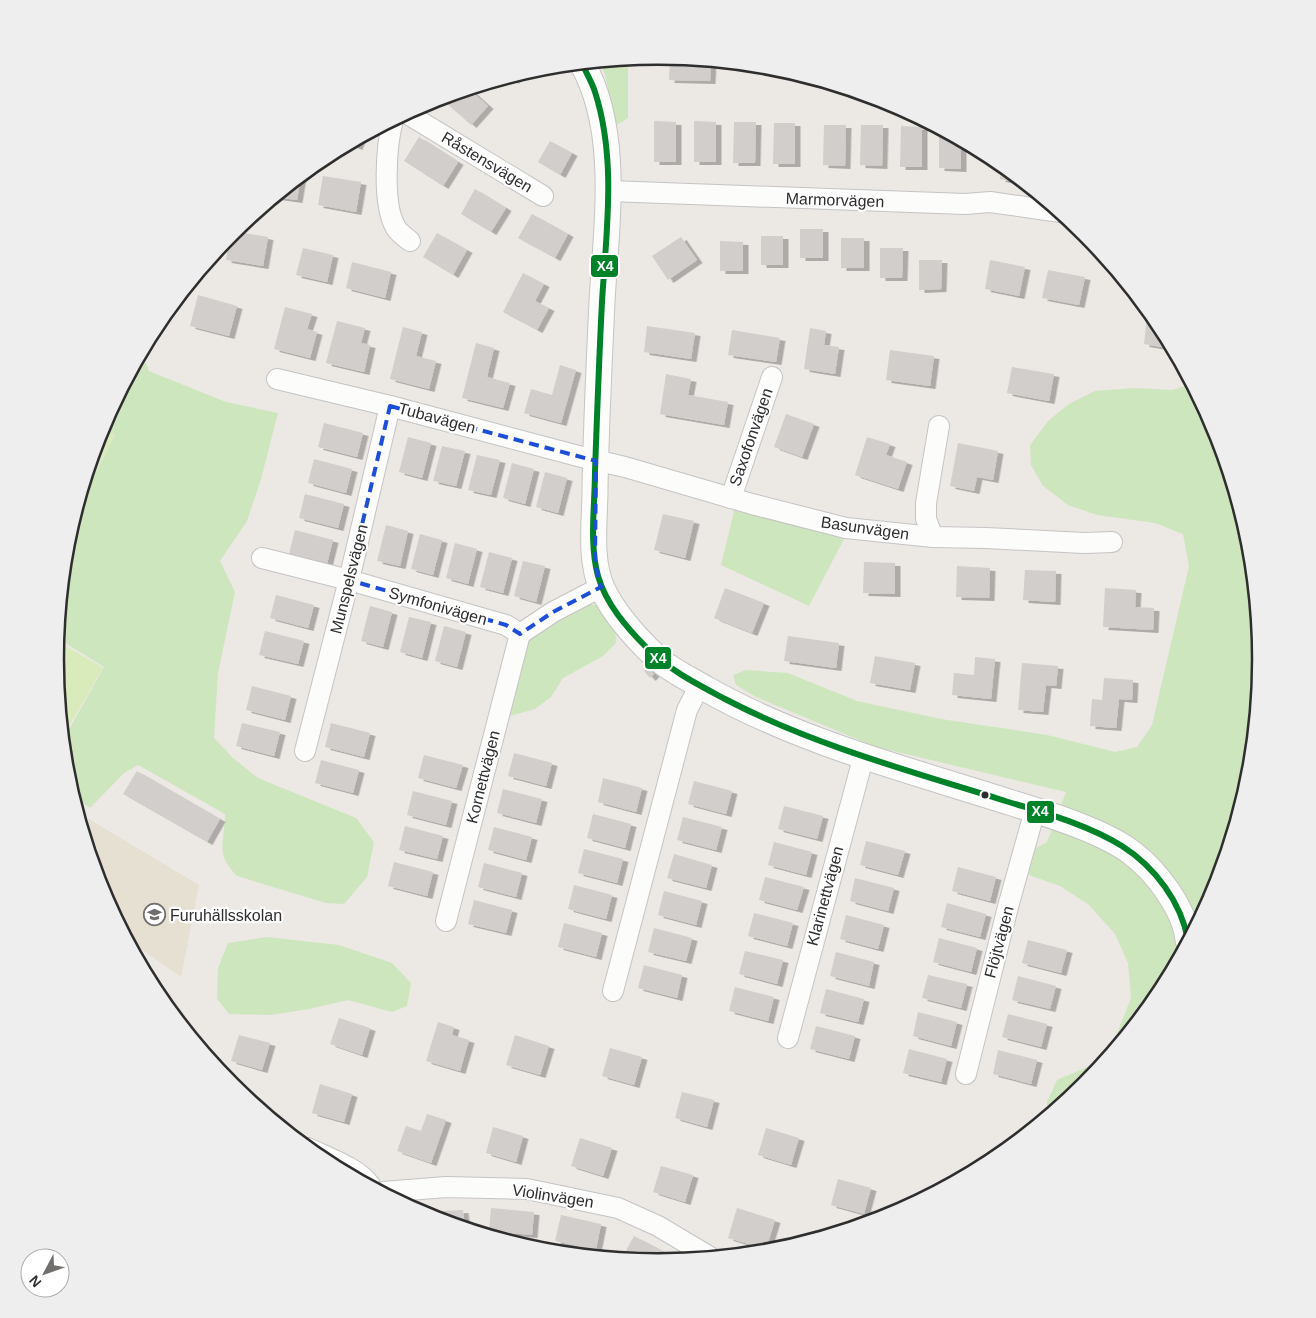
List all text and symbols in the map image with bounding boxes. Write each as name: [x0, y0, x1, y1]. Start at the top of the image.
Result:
street label: Råstensvägen: [439, 128, 535, 196]
street label: Marmorvägen: [785, 190, 885, 210]
line badge: X4: [590, 254, 619, 278]
text: X4: [596, 258, 614, 274]
street label: Saxofonvägen: [726, 386, 776, 488]
street label: Tubavägen: [396, 400, 478, 436]
street label: Basunvägen: [820, 513, 910, 543]
street label: Munspelsvägen: [327, 523, 371, 635]
street label: Symfonivägen: [387, 584, 489, 628]
line badge: X4: [644, 646, 672, 670]
text: X4: [649, 650, 667, 666]
street label: Kornettvägen: [463, 729, 503, 825]
unlabelled marker: [980, 790, 990, 800]
line badge: X4: [1026, 800, 1055, 824]
text: X4: [1031, 803, 1049, 819]
street label: Klarinettvägen: [804, 844, 846, 948]
school or university icon: Furuhällsskolan: [142, 903, 166, 927]
street label: Flöjtvägen: [981, 904, 1017, 980]
place label: Furuhällsskolan: [170, 907, 282, 924]
street label: Violinvägen: [511, 1181, 595, 1211]
north arrow: [20, 1248, 70, 1298]
text: N: [26, 1272, 45, 1291]

